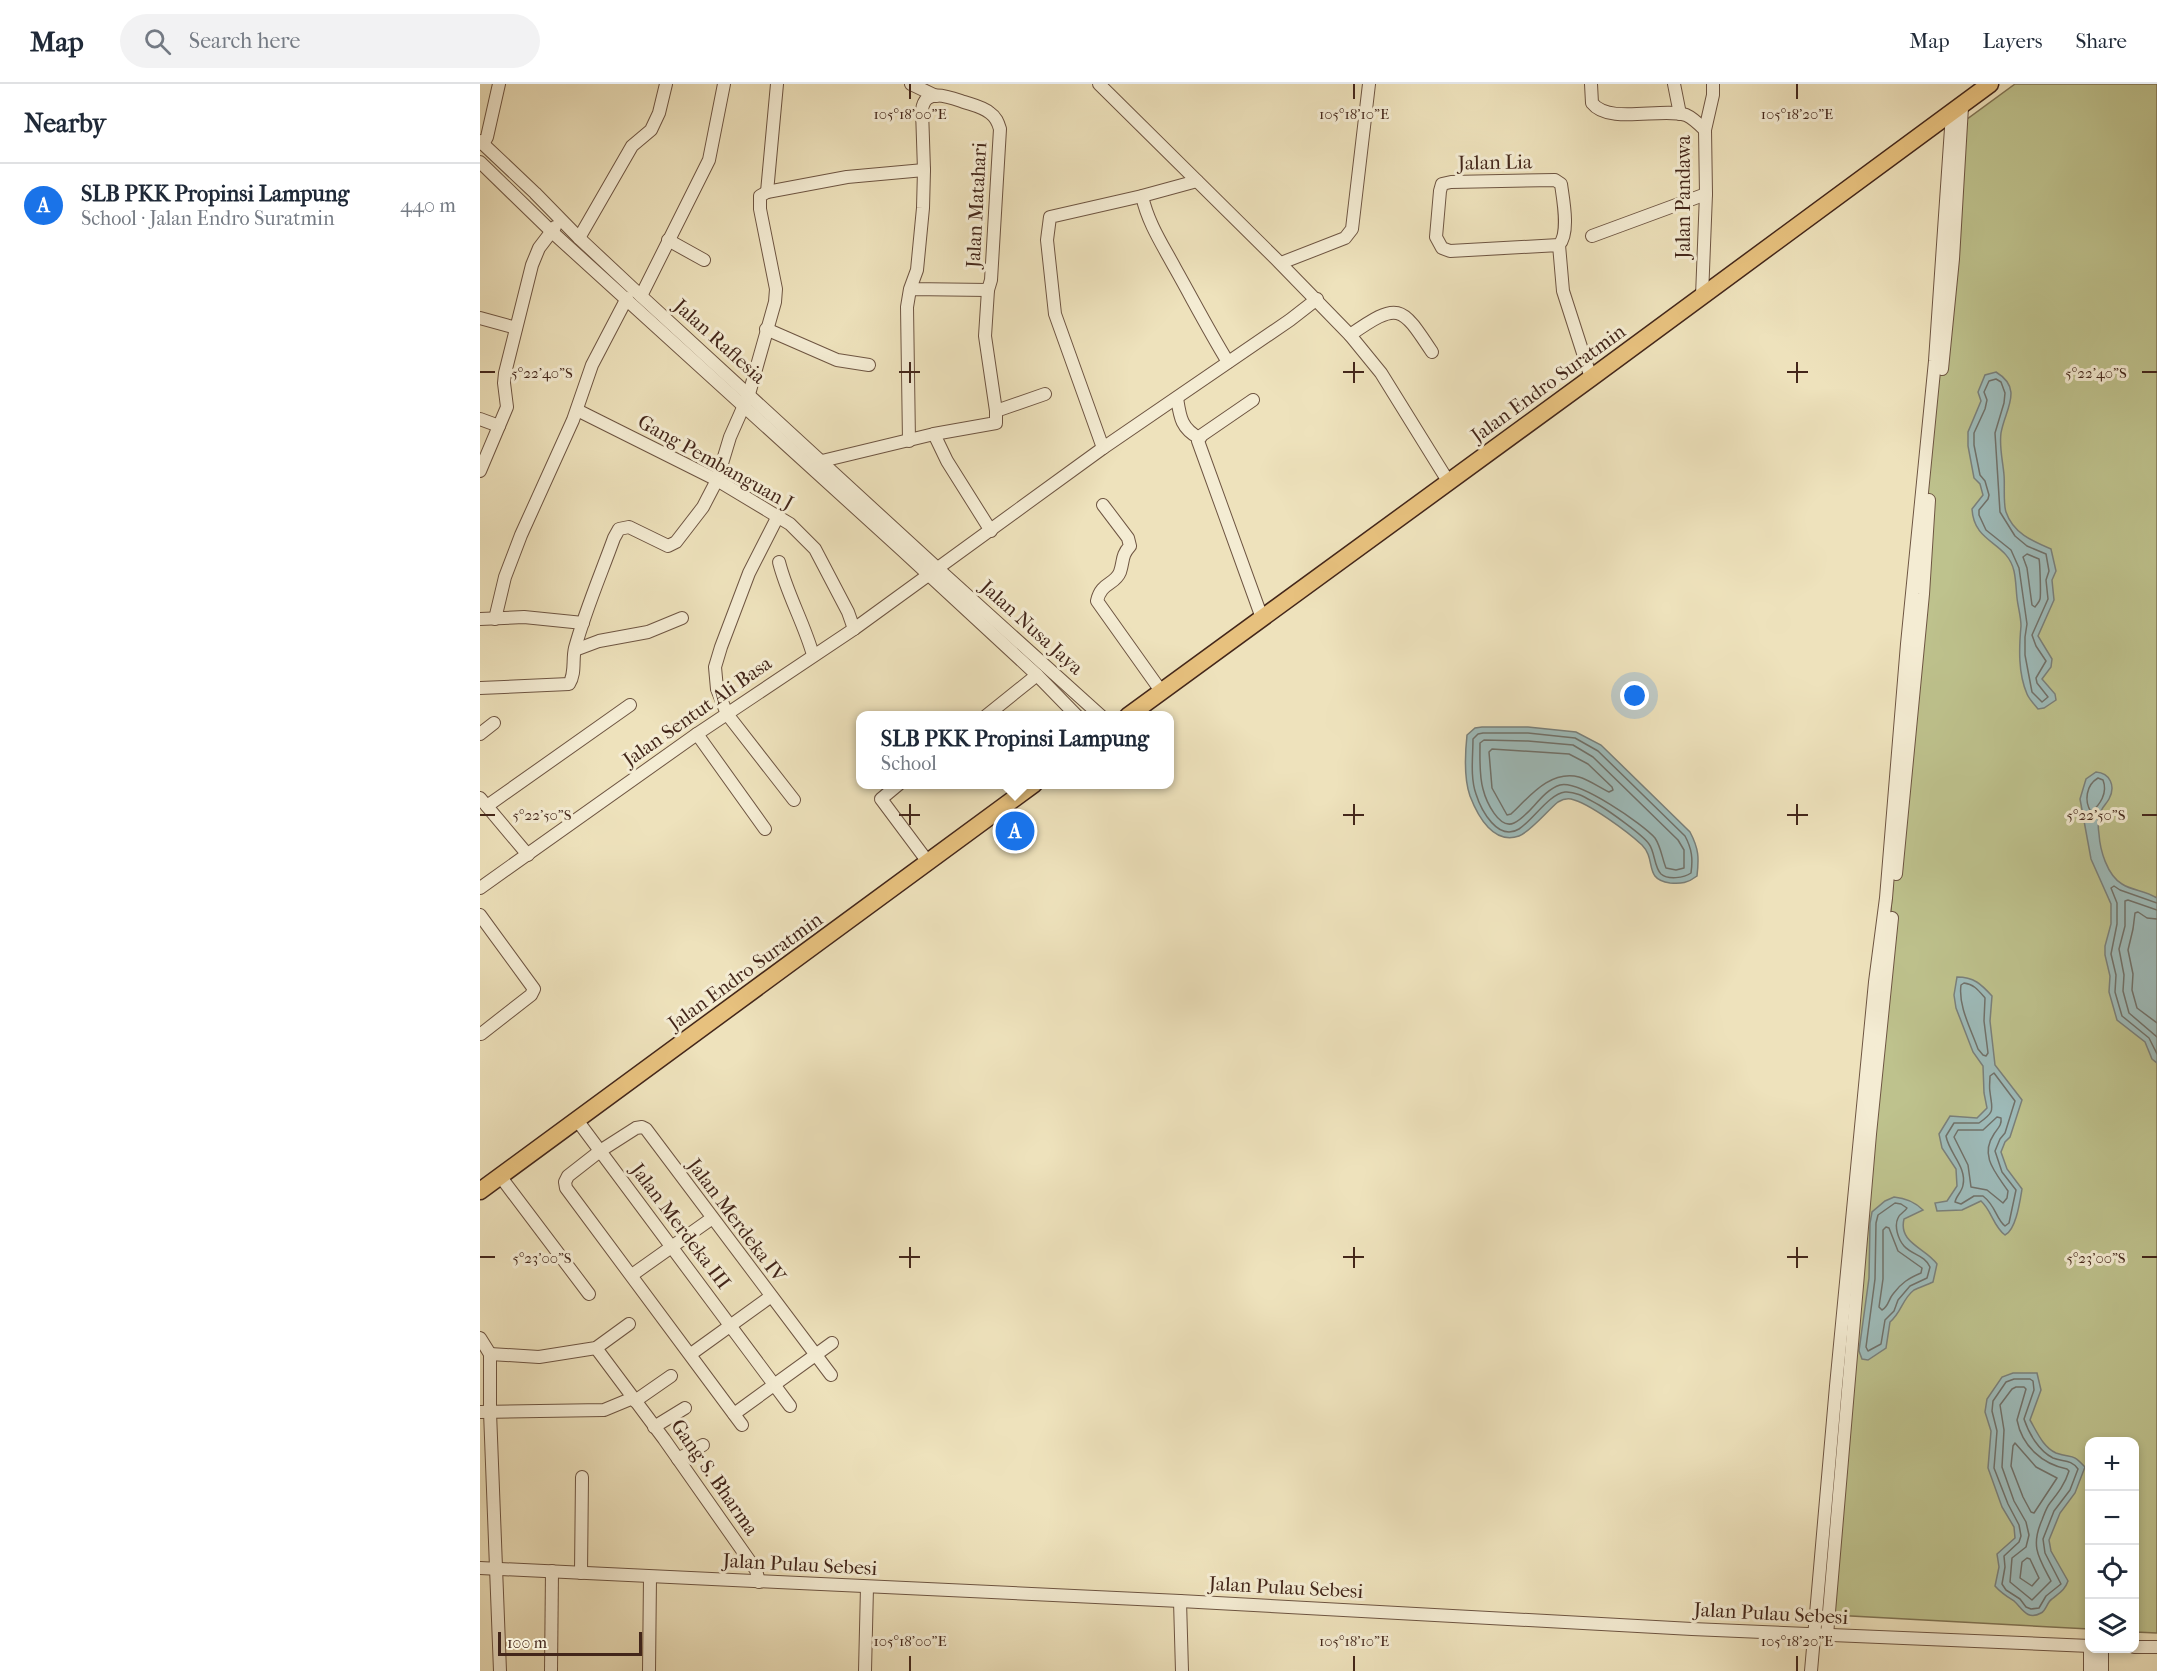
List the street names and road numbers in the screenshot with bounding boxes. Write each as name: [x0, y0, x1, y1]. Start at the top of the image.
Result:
street label: Jalan Pandawa: [1672, 135, 1695, 261]
street label: Jalan Matahari: [962, 141, 991, 270]
street label: Jalan Lia: [1456, 150, 1533, 175]
street label: Jalan Raflesia: [668, 293, 771, 389]
street label: Jalan Endro Suratmin: [1465, 319, 1630, 448]
street label: Gang Pembanguan J: [634, 410, 798, 515]
street label: Jalan Nusa Jaya: [974, 574, 1088, 680]
street label: Jalan Sentut Ali Basa: [617, 651, 777, 772]
street label: Jalan Endro Suratmin: [662, 907, 827, 1036]
street label: Jalan Merdeka IV: [681, 1152, 791, 1287]
street label: Jalan Merdeka III: [625, 1157, 735, 1294]
street label: Gang S. Bharma: [666, 1415, 764, 1540]
street label: Jalan Pulau Sebesi: [720, 1549, 878, 1580]
street label: Jalan Pulau Sebesi: [1206, 1572, 1364, 1603]
street label: Jalan Pulau Sebesi: [1691, 1598, 1849, 1629]

